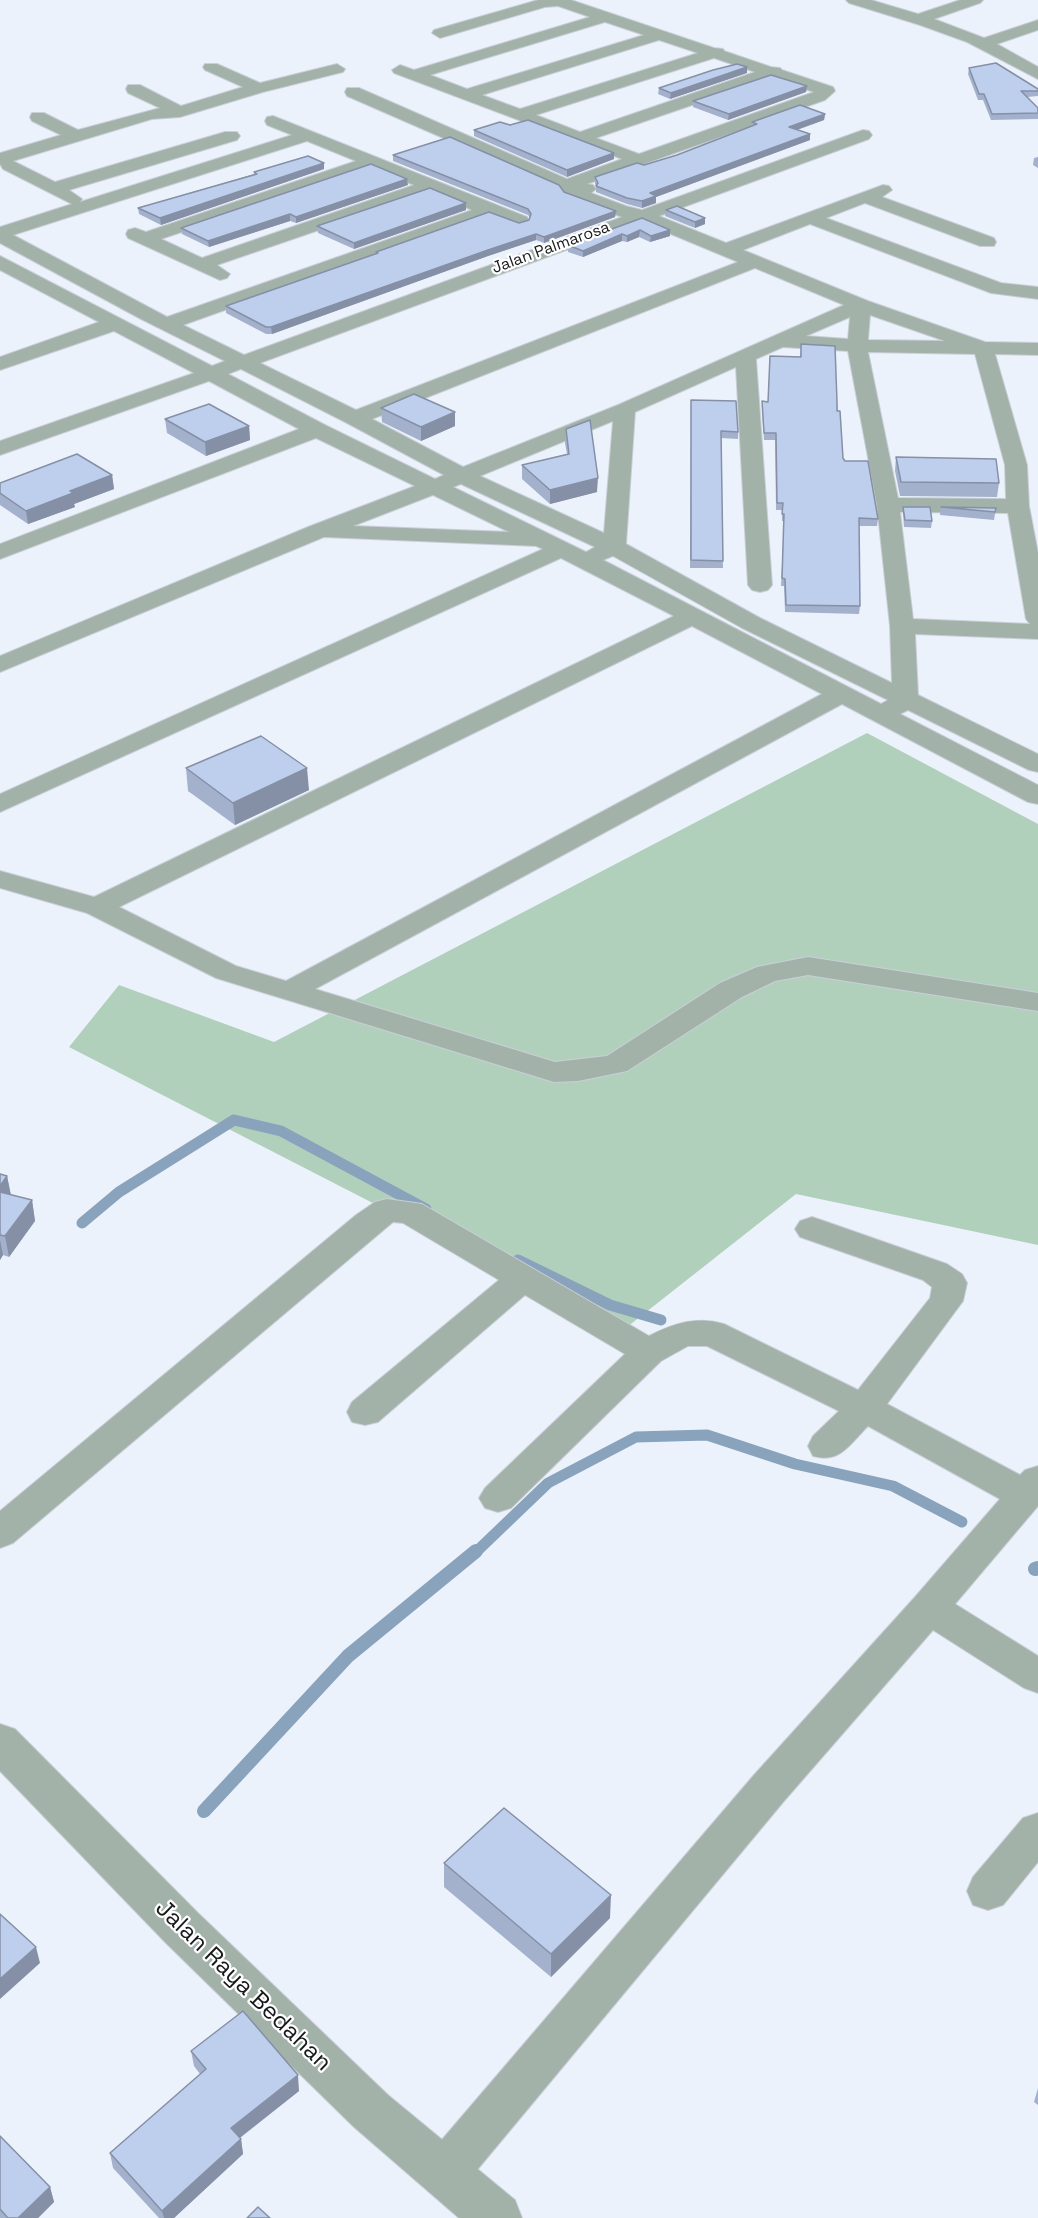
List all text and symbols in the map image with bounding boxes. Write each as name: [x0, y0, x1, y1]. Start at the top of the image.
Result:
street label: Jalan Palmarosa: [489, 218, 613, 278]
street label: Jalan Raya Bedahan: [149, 1894, 337, 2078]

